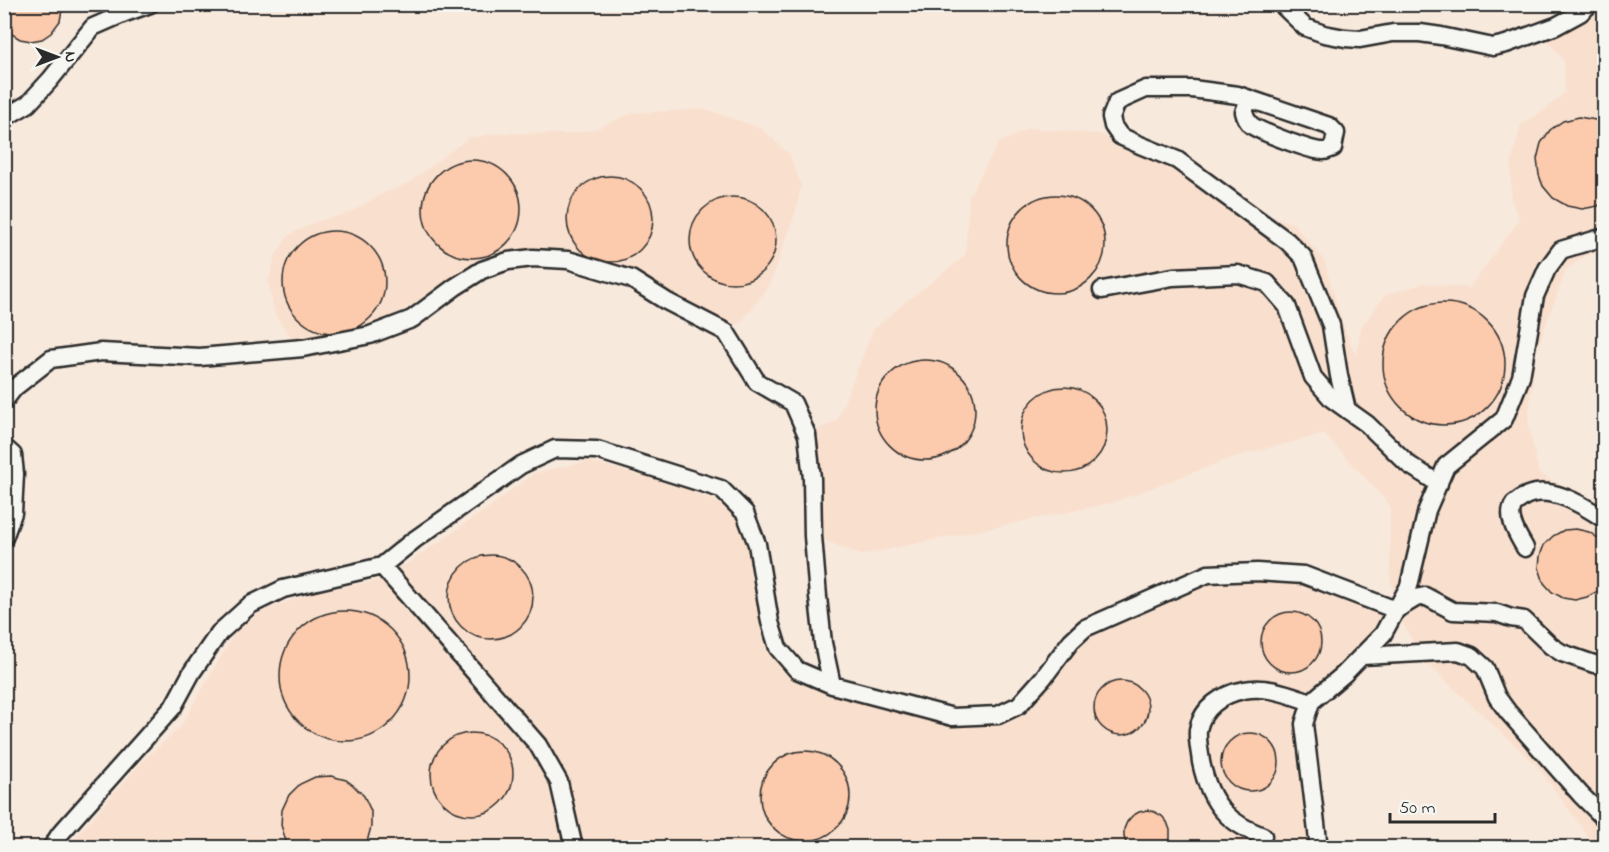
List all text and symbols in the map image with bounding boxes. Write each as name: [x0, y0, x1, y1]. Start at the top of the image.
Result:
north arrow: [27, 27, 87, 87]
text: N: [58, 52, 82, 63]
scale bar: [1390, 786, 1495, 824]
text: 50 m: [1399, 796, 1436, 822]

